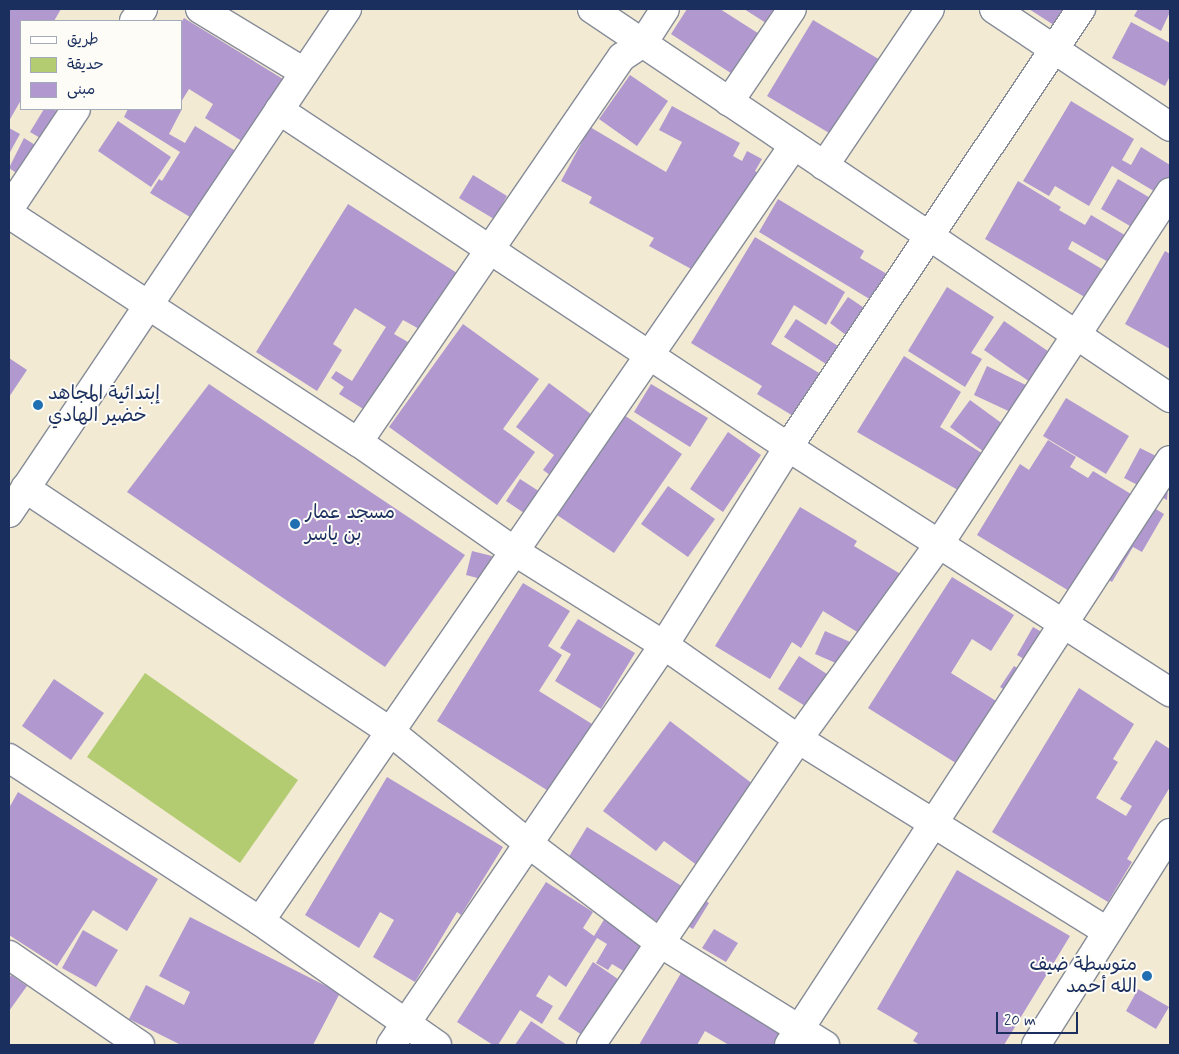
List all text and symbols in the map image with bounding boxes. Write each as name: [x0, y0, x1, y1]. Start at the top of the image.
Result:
legend: [20, 20, 182, 110]
text: طريق: [67, 30, 99, 50]
text: حديقة: [67, 55, 104, 75]
text: مبنى: [67, 80, 95, 100]
place label: إبتدائية المجاهد خضير الهادي: [48, 383, 160, 427]
marker: إبتدائية المجاهد خضير الهادي: [32, 399, 44, 411]
place label: مسجد عمار بن ياسر: [305, 502, 395, 546]
marker: مسجد عمار بن ياسر: [289, 518, 301, 530]
place label: متوسطة ضيف الله أحمد: [1029, 954, 1137, 998]
marker: متوسطة ضيف الله أحمد: [1141, 970, 1153, 982]
scale bar: [999, 1002, 1082, 1034]
text: 20 m: [1004, 1011, 1036, 1031]

